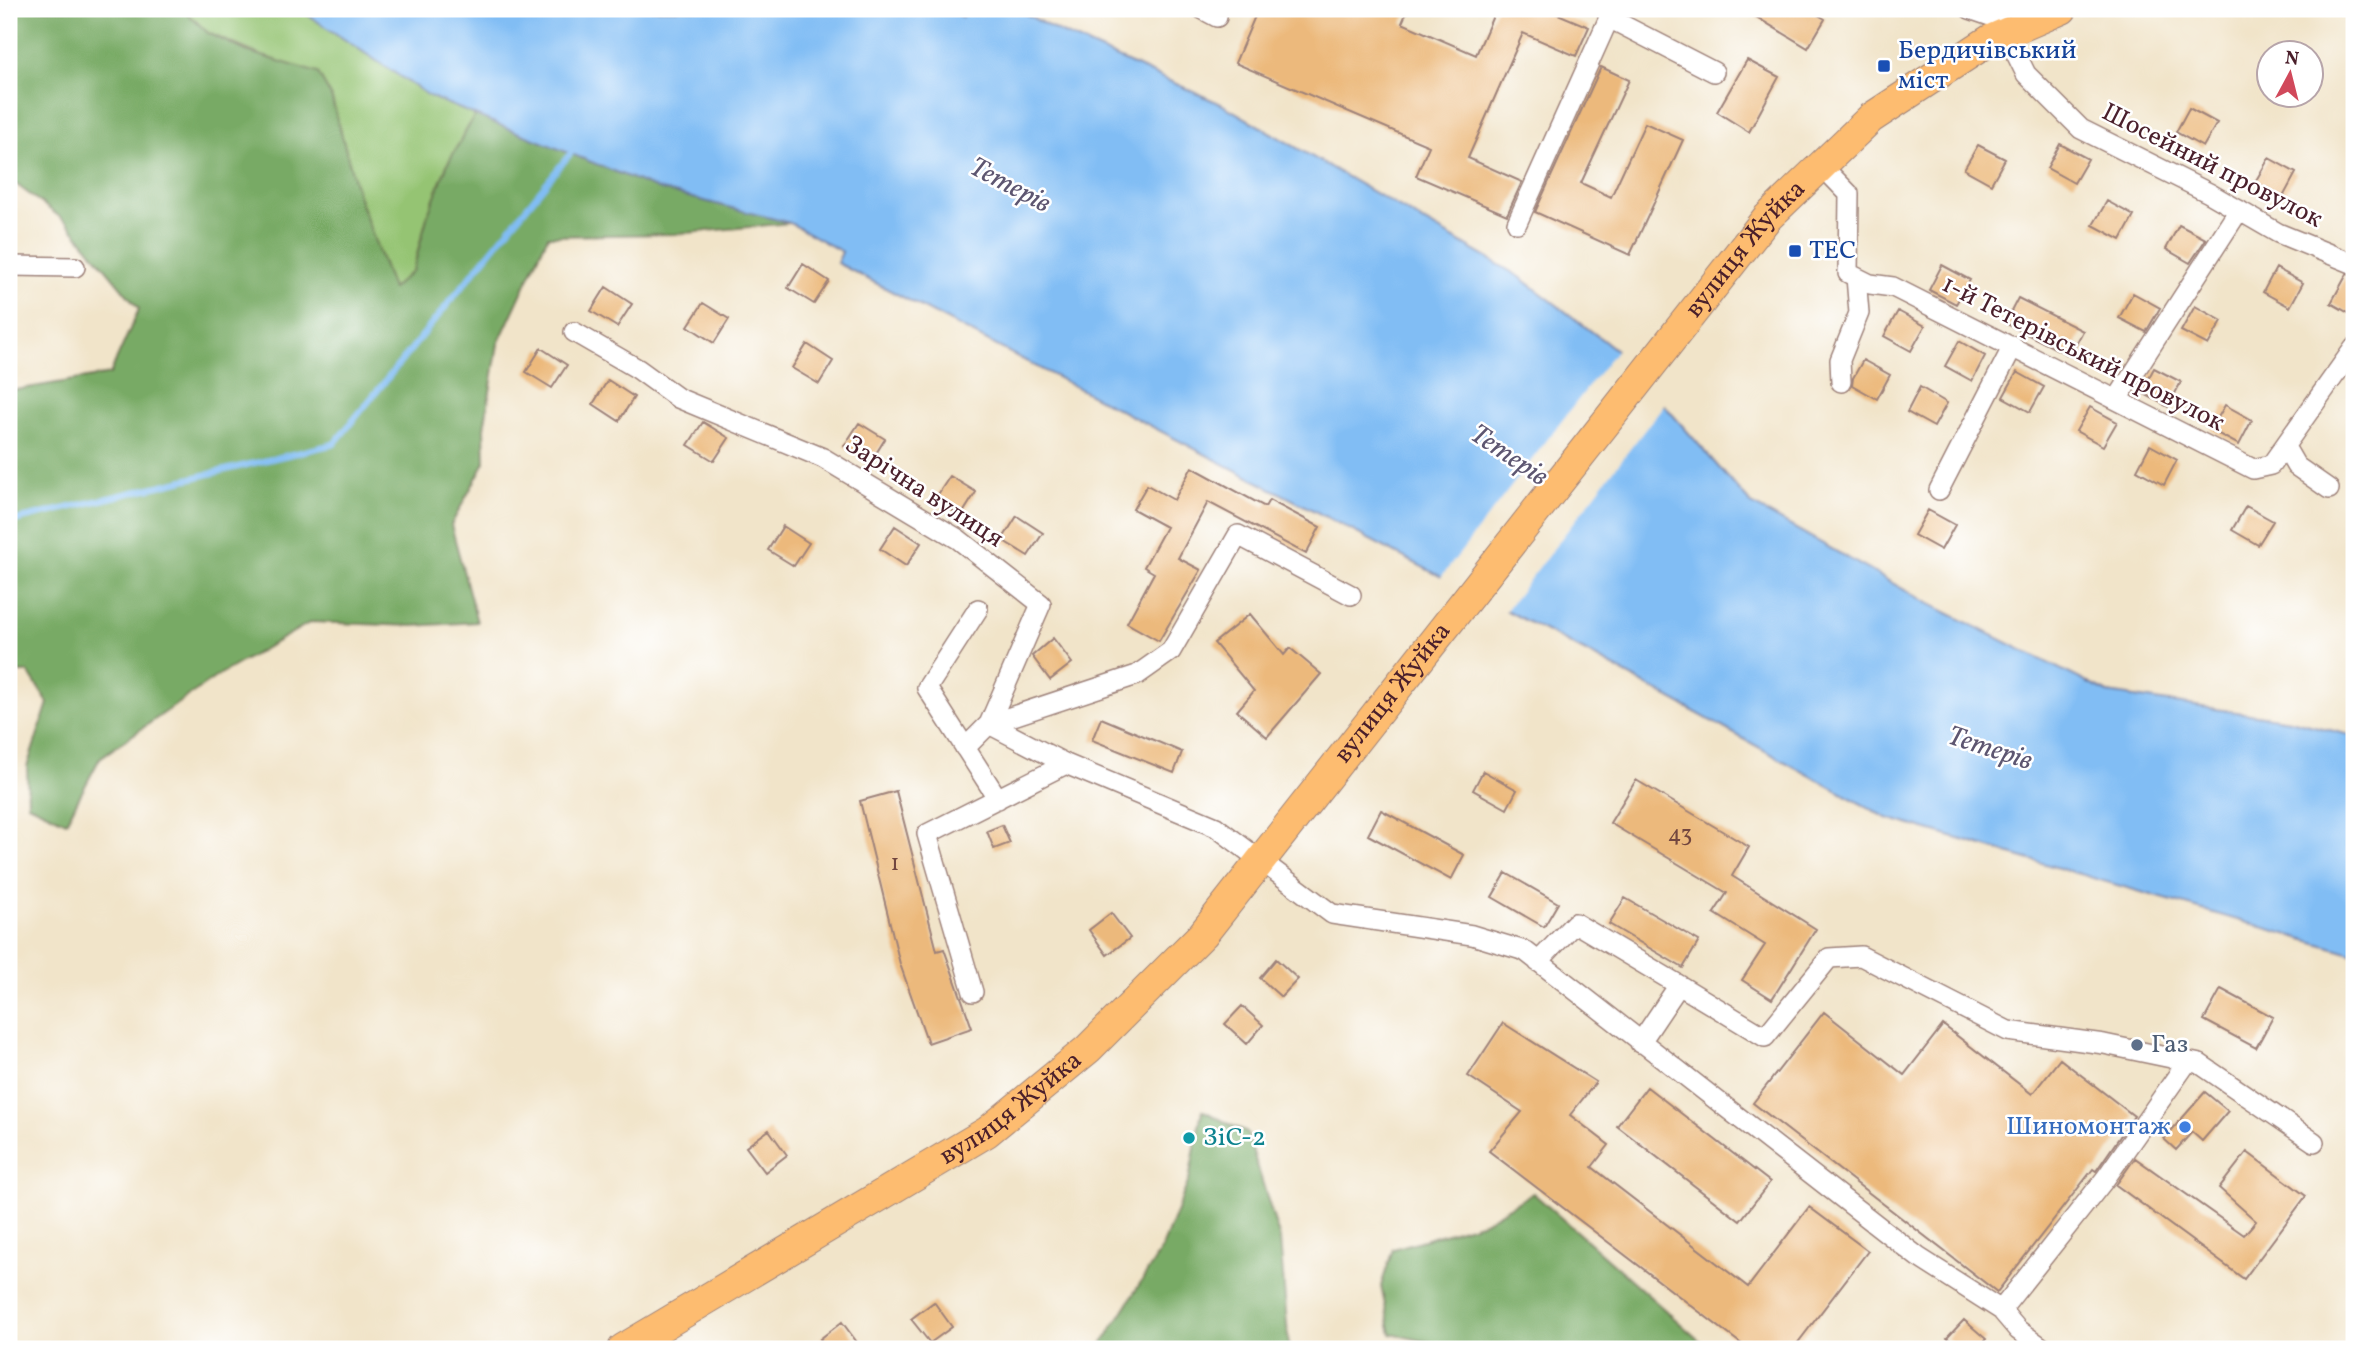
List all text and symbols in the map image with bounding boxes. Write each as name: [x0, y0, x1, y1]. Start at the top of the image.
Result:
place label: Бердичівський міст: [1898, 33, 2077, 99]
north arrow: [2254, 38, 2324, 108]
text: N: [2283, 45, 2300, 73]
marker: Бердичівський міст: [1876, 58, 1892, 74]
street label: Шосейний провулок: [2095, 95, 2329, 237]
water label: Тетерів: [962, 148, 1058, 224]
street label: вулиця Жуйка: [1677, 172, 1814, 326]
place label: ТЕС: [1809, 233, 1856, 269]
marker: ТЕС: [1787, 243, 1803, 259]
street label: 1-й Тетерівський провулок: [1935, 267, 2231, 441]
water label: Тетерів: [1462, 416, 1556, 496]
street label: Зарічна вулиця: [837, 427, 1011, 557]
street label: вулиця Жуйка: [1326, 615, 1460, 771]
water label: Тетерів: [1943, 717, 2037, 781]
house number: 43: [1668, 819, 1692, 851]
house number: 1: [891, 848, 899, 880]
place label: Газ: [2151, 1027, 2188, 1063]
marker: Газ: [2129, 1037, 2145, 1053]
street label: вулиця Жуйка: [933, 1043, 1090, 1174]
place label: Шиномонтаж: [2006, 1109, 2171, 1145]
marker: Шиномонтаж: [2177, 1119, 2193, 1135]
place label: ЗіС-2: [1203, 1120, 1266, 1156]
marker: ЗіС-2: [1181, 1130, 1197, 1146]

